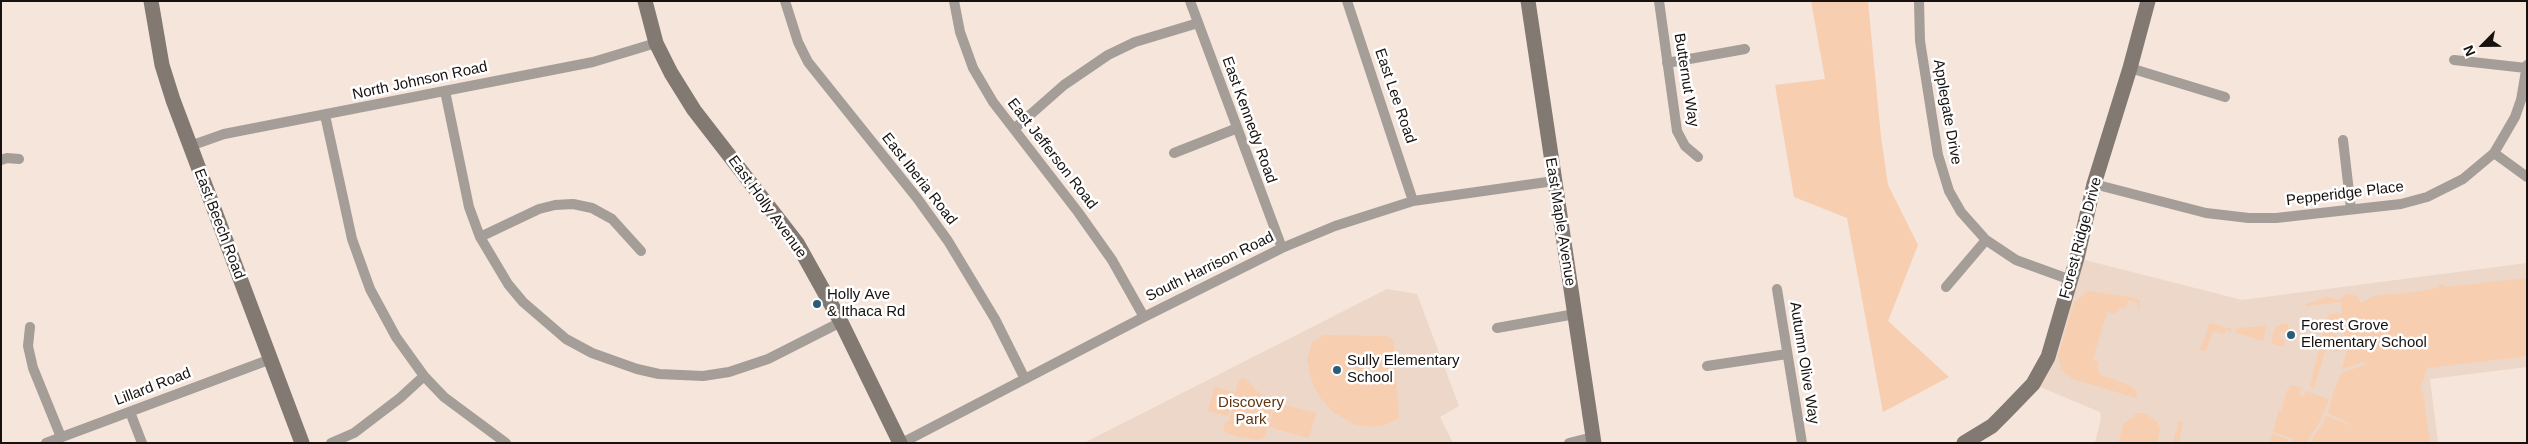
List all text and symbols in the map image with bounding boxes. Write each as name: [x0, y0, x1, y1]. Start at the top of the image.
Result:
north arrow: [2458, 20, 2508, 70]
street label: Butternut Way: [1670, 32, 1702, 128]
text: N: [2460, 43, 2479, 59]
street label: East Lee Road: [1370, 46, 1420, 146]
street label: East Kennedy Road: [1218, 54, 1280, 186]
street label: North Johnson Road: [351, 58, 489, 104]
street label: Applegate Drive: [1929, 58, 1965, 166]
street label: East Jefferson Road: [1003, 95, 1101, 213]
street label: East Iberia Road: [878, 129, 960, 229]
street label: East Holly Avenue: [724, 152, 810, 262]
street label: East Maple Avenue: [1541, 156, 1579, 288]
street label: East Beech Road: [190, 166, 248, 282]
street label: Forest Ridge Drive: [2056, 175, 2106, 301]
street label: Pepperidge Place: [2285, 178, 2405, 210]
street label: South Harrison Road: [1143, 228, 1277, 306]
place label: Holly Ave & Ithaca Rd: [827, 286, 905, 321]
marker: Holly Ave & Ithaca Rd: [811, 298, 823, 310]
street label: Autumn Olive Way: [1785, 301, 1823, 425]
place label: Forest Grove Elementary School: [2301, 317, 2427, 352]
marker: Forest Grove Elementary School: [2285, 329, 2297, 341]
place label: Sully Elementary School: [1347, 352, 1460, 387]
street label: Lillard Road: [112, 364, 194, 410]
marker: Sully Elementary School: [1331, 364, 1343, 376]
park label: Discovery Park: [1218, 394, 1284, 429]

